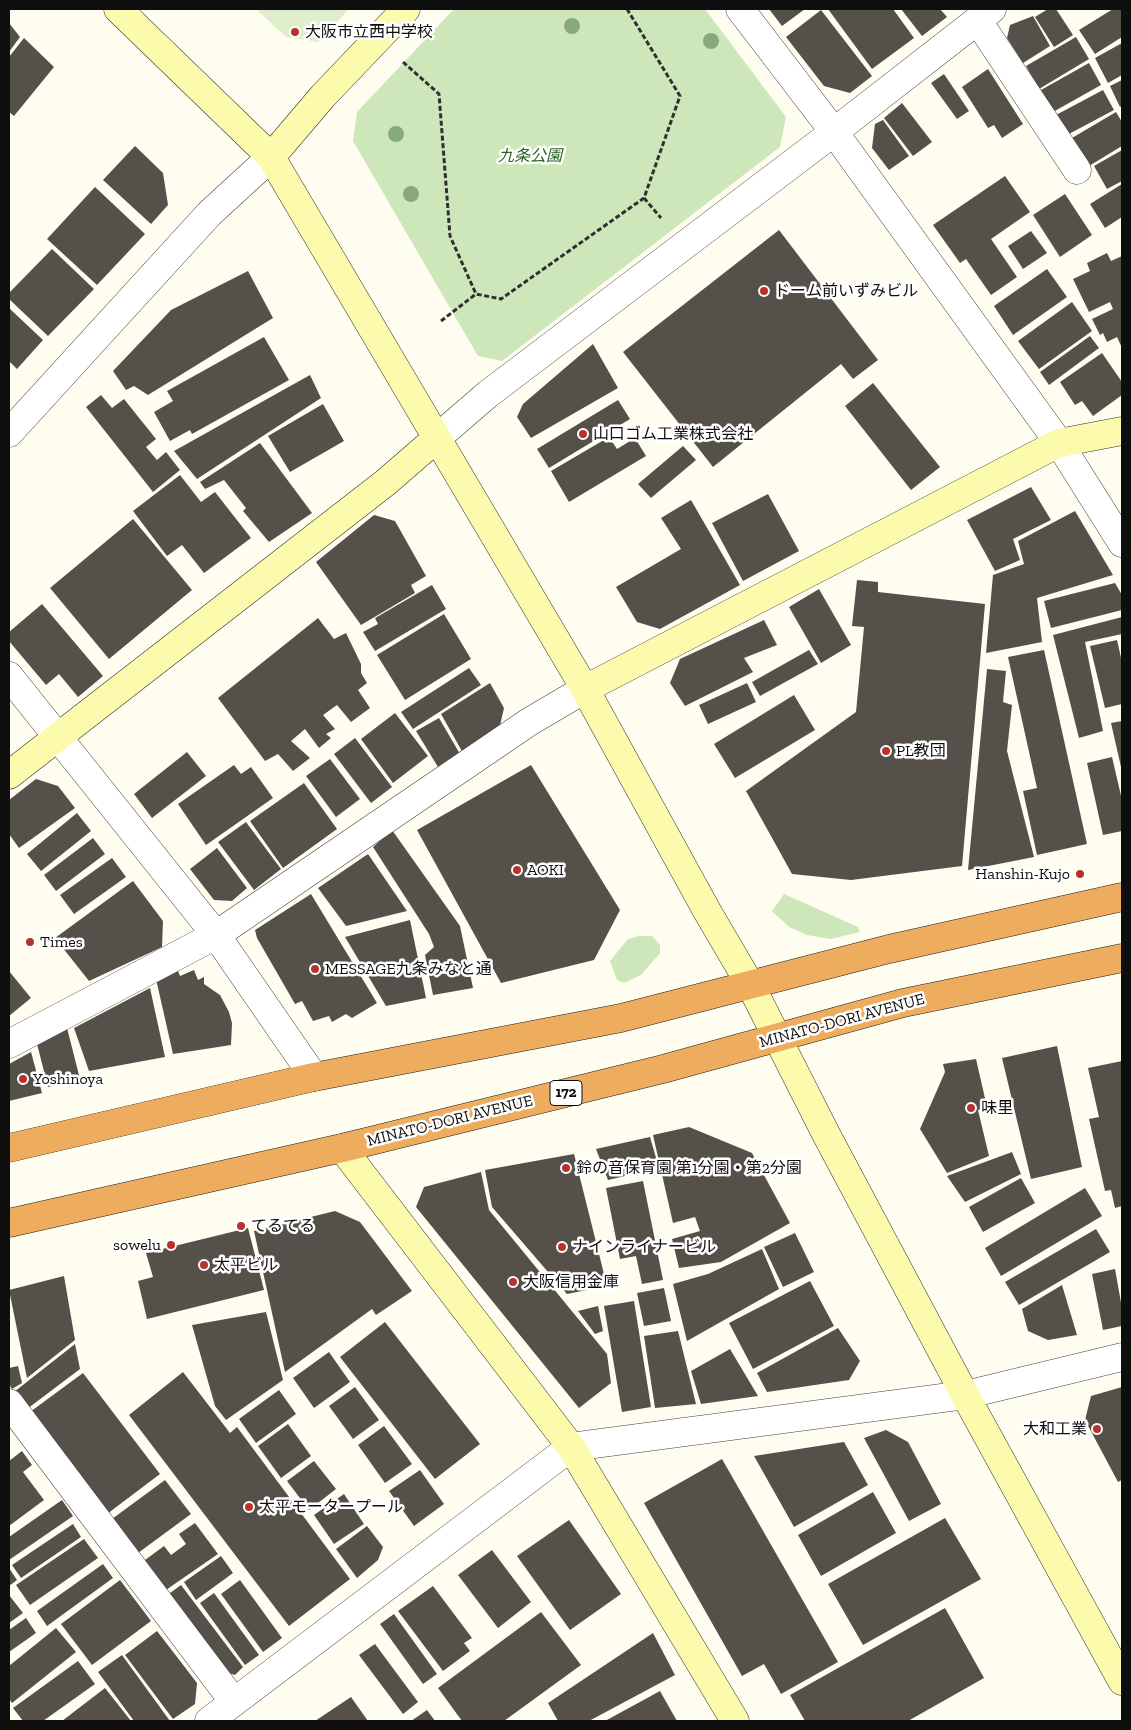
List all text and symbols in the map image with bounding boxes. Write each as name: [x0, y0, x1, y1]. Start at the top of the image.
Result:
place label: 大阪市立西中学校: [305, 22, 433, 42]
marker: 大阪市立西中学校: [289, 26, 301, 38]
park label: 九条公園: [498, 146, 562, 166]
place label: ドーム前いずみビル: [774, 281, 918, 301]
marker: ドーム前いずみビル: [758, 285, 770, 297]
place label: 山口ゴム工業株式会社: [593, 424, 753, 444]
marker: 山口ゴム工業株式会社: [577, 428, 589, 440]
place label: PL教団: [896, 741, 946, 761]
marker: PL教団: [880, 745, 892, 757]
place label: AOKI: [527, 860, 564, 880]
marker: AOKI: [511, 864, 523, 876]
place label: Hanshin-Kujo: [975, 864, 1070, 884]
marker: Hanshin-Kujo: [1074, 868, 1086, 880]
place label: Times: [40, 932, 83, 952]
marker: Times: [24, 936, 36, 948]
place label: MESSAGE九条みなと通: [325, 959, 492, 979]
marker: MESSAGE九条みなと通: [309, 963, 321, 975]
street label: MINATO-DORI AVENUE: [757, 990, 927, 1052]
place label: Yoshinoya: [33, 1069, 103, 1089]
marker: Yoshinoya: [17, 1073, 29, 1085]
road number: 172: [550, 1080, 582, 1106]
street label: MINATO-DORI AVENUE: [365, 1091, 535, 1151]
place label: 味里: [981, 1098, 1013, 1118]
marker: 味里: [965, 1102, 977, 1114]
place label: 鈴の音保育園 第1分園・第2分園: [576, 1158, 802, 1178]
marker: 鈴の音保育園 第1分園・第2分園: [560, 1162, 572, 1174]
place label: てるてる: [251, 1216, 315, 1236]
marker: てるてる: [235, 1220, 247, 1232]
place label: sowelu: [113, 1235, 161, 1255]
place label: ナインライナービル: [572, 1237, 716, 1257]
marker: sowelu: [165, 1239, 177, 1251]
marker: ナインライナービル: [556, 1241, 568, 1253]
place label: 太平ビル: [214, 1255, 278, 1275]
marker: 太平ビル: [198, 1259, 210, 1271]
place label: 大阪信用金庫: [523, 1272, 619, 1292]
marker: 大阪信用金庫: [507, 1276, 519, 1288]
place label: 大和工業: [1023, 1419, 1087, 1439]
marker: 大和工業: [1091, 1423, 1103, 1435]
place label: 太平モータープール: [259, 1497, 403, 1517]
marker: 太平モータープール: [243, 1501, 255, 1513]

